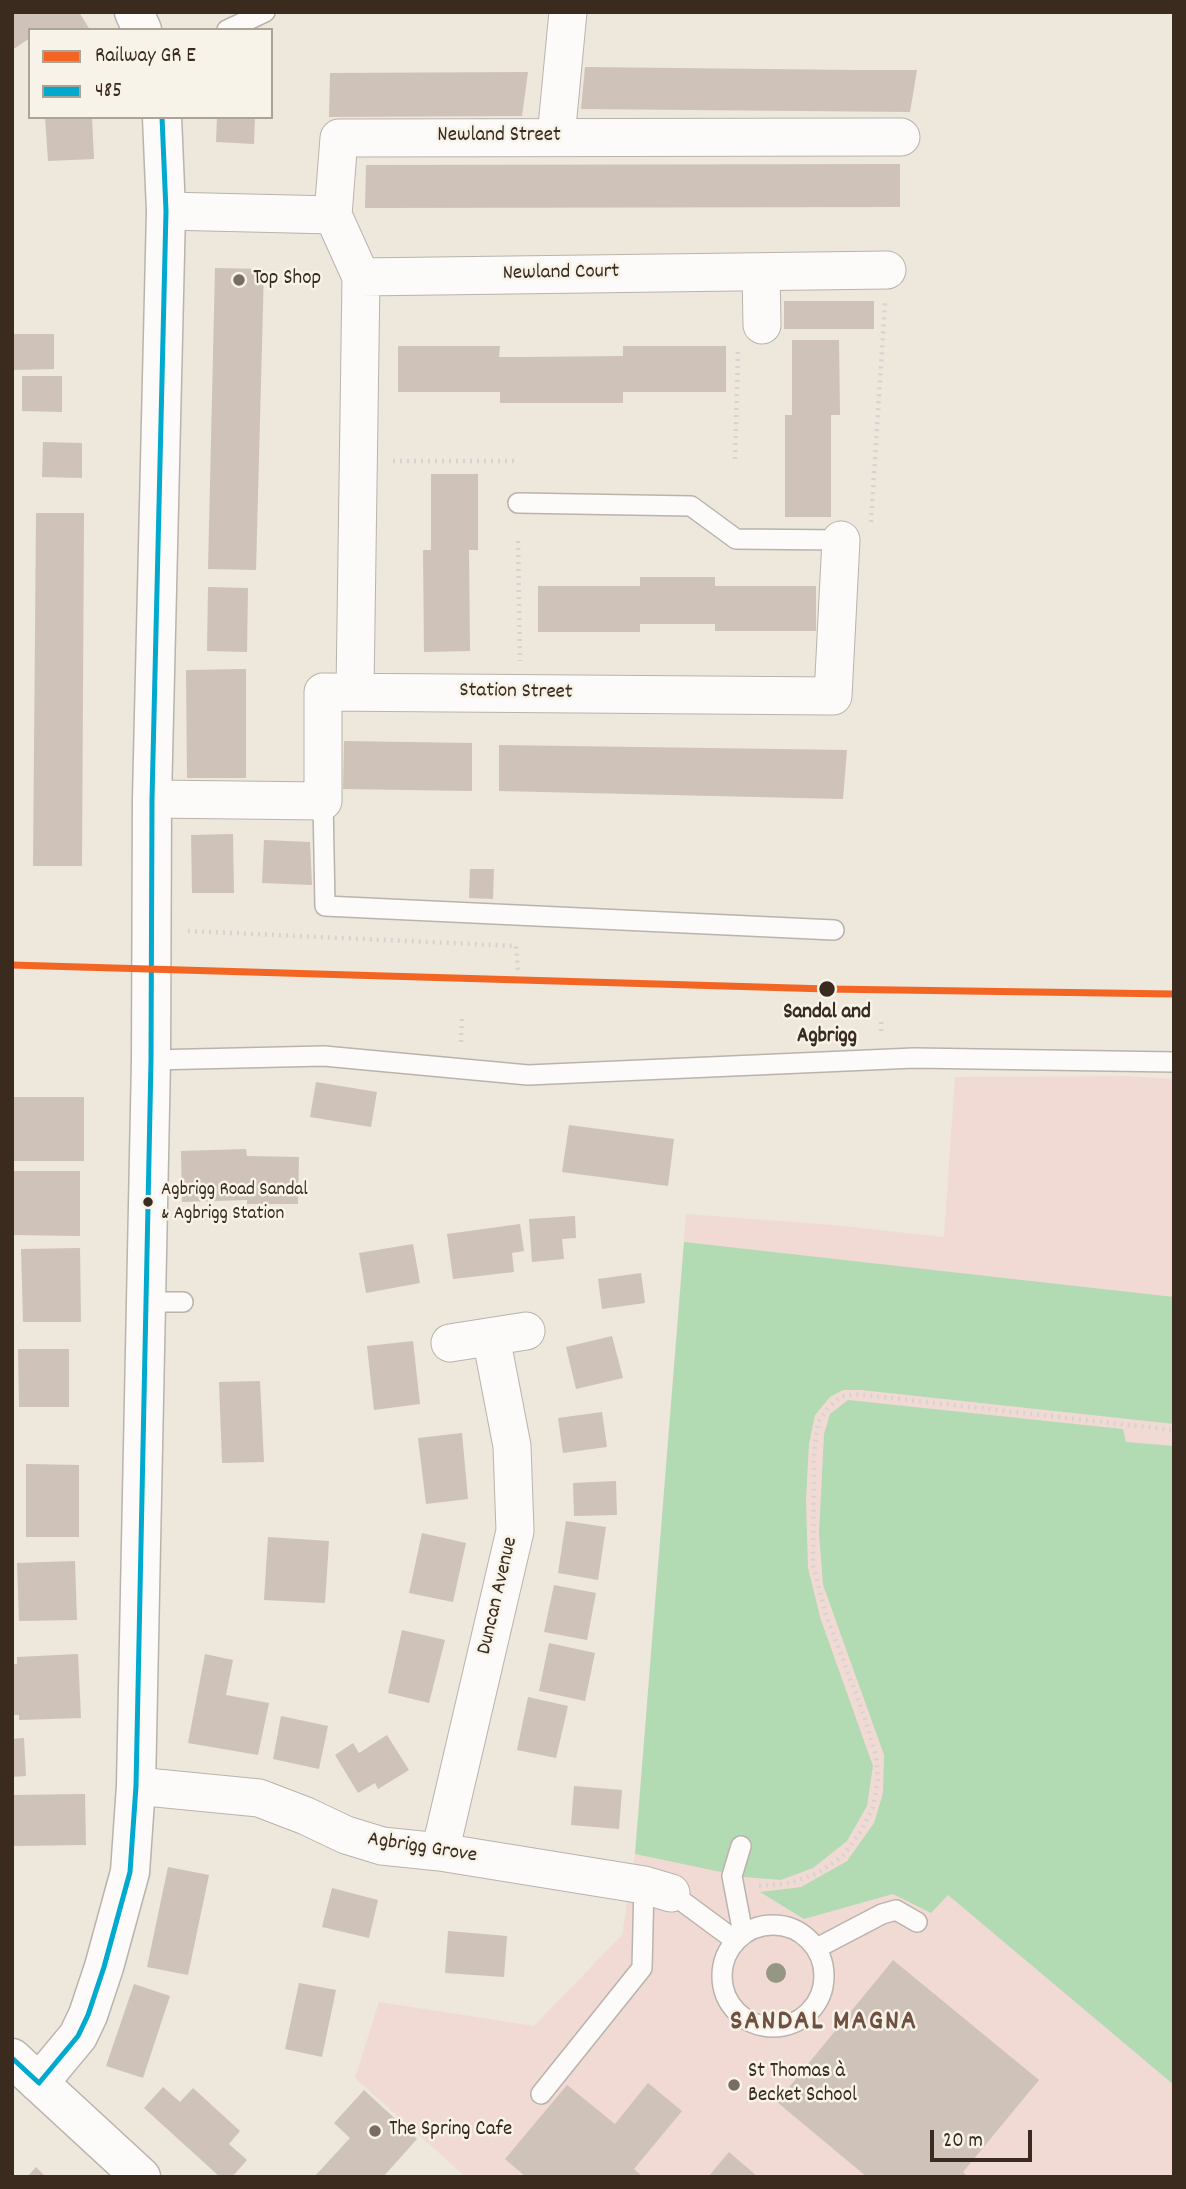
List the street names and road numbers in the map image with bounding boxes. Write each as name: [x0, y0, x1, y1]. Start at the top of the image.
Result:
street label: Newland Street: [437, 124, 561, 150]
street label: Newland Court: [502, 260, 620, 288]
street label: Station Street: [459, 679, 573, 707]
street label: Duncan Avenue: [473, 1535, 525, 1657]
street label: Agbrigg Grove: [366, 1828, 478, 1870]

